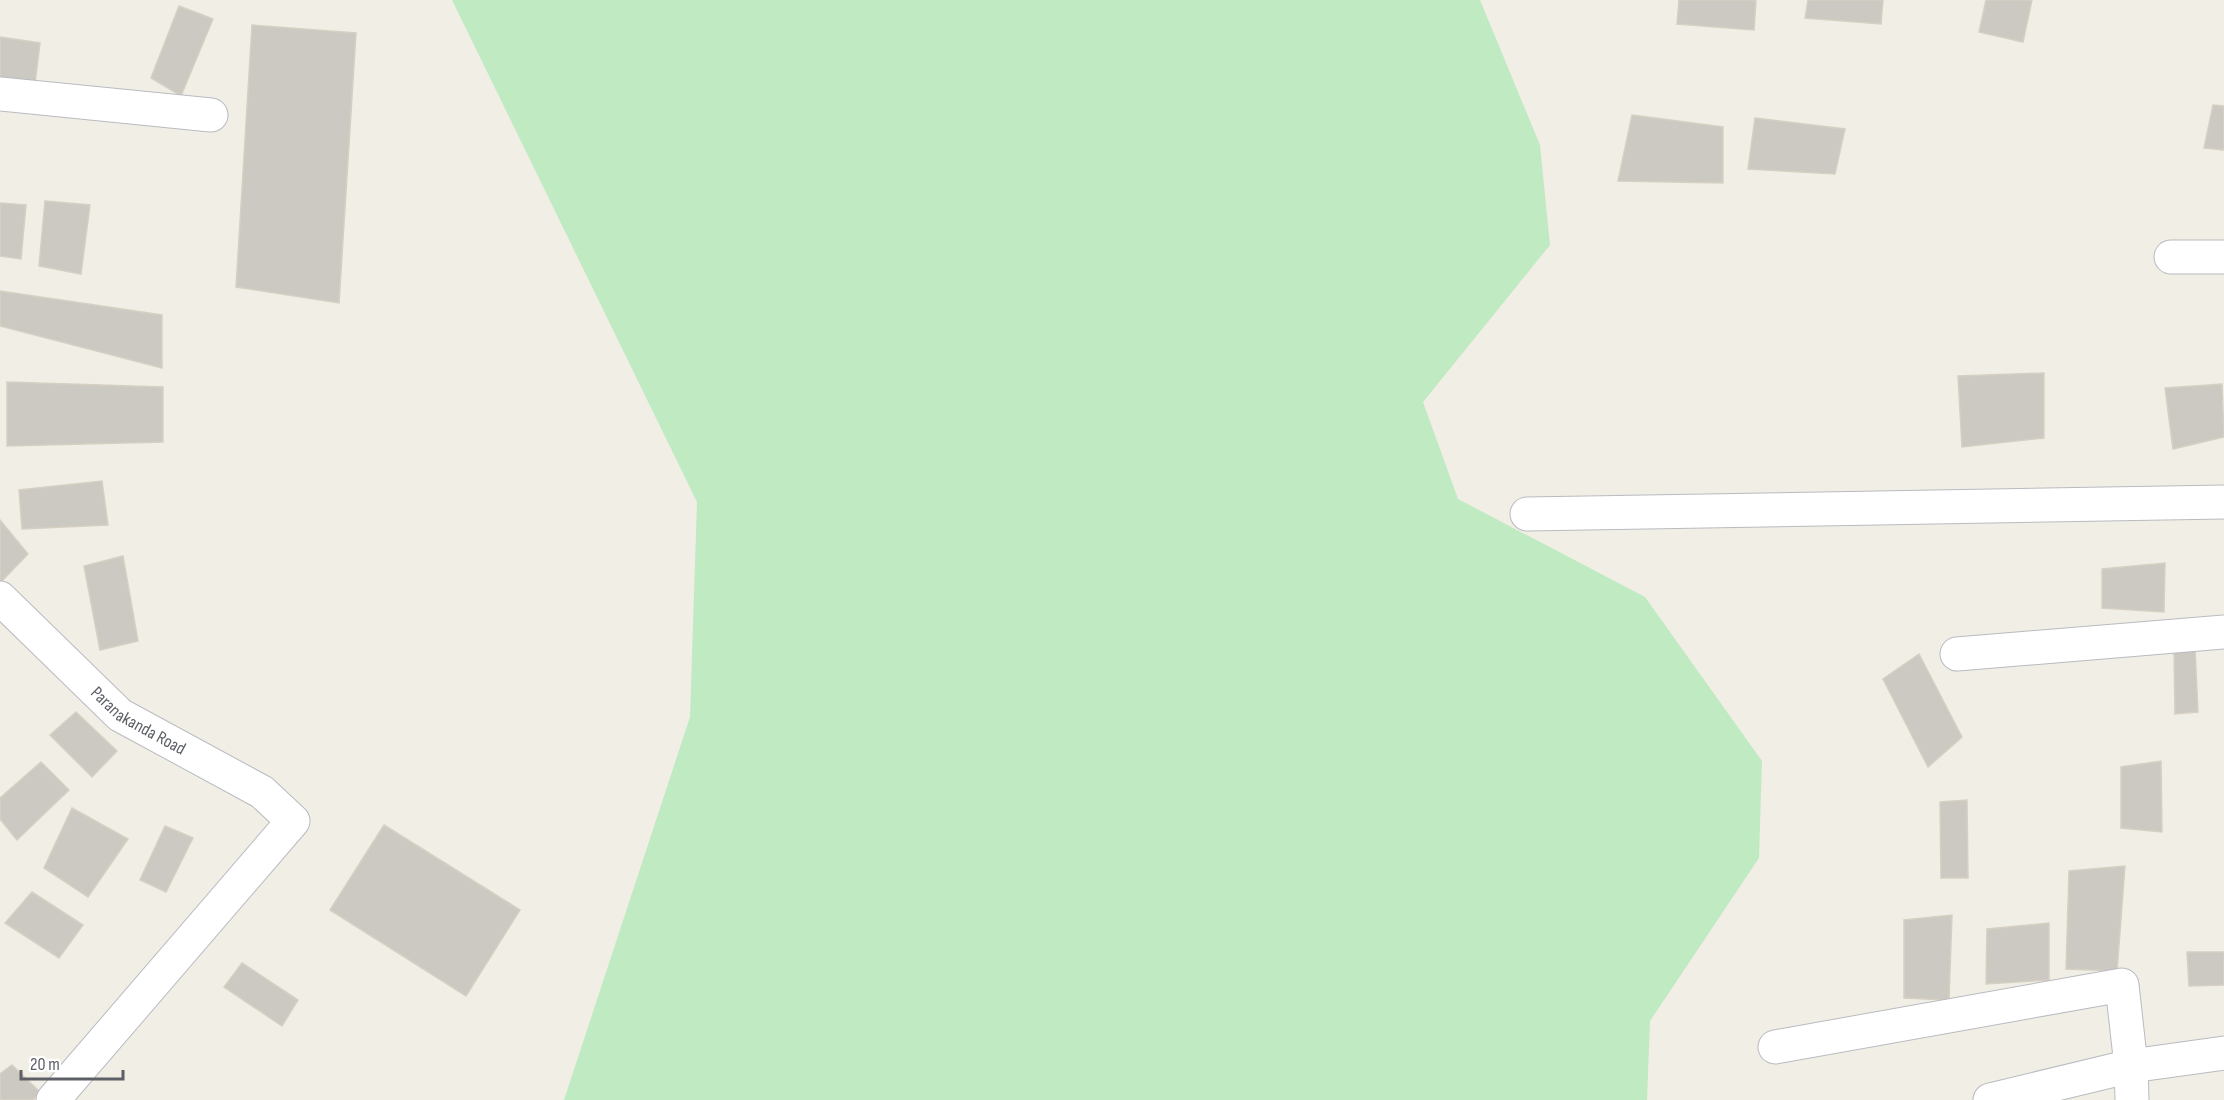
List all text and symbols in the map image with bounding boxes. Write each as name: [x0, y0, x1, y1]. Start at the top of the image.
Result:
street label: Paranakanda Road: [86, 682, 189, 760]
scale bar: [21, 1043, 123, 1081]
text: 20 m: [30, 1054, 60, 1075]

